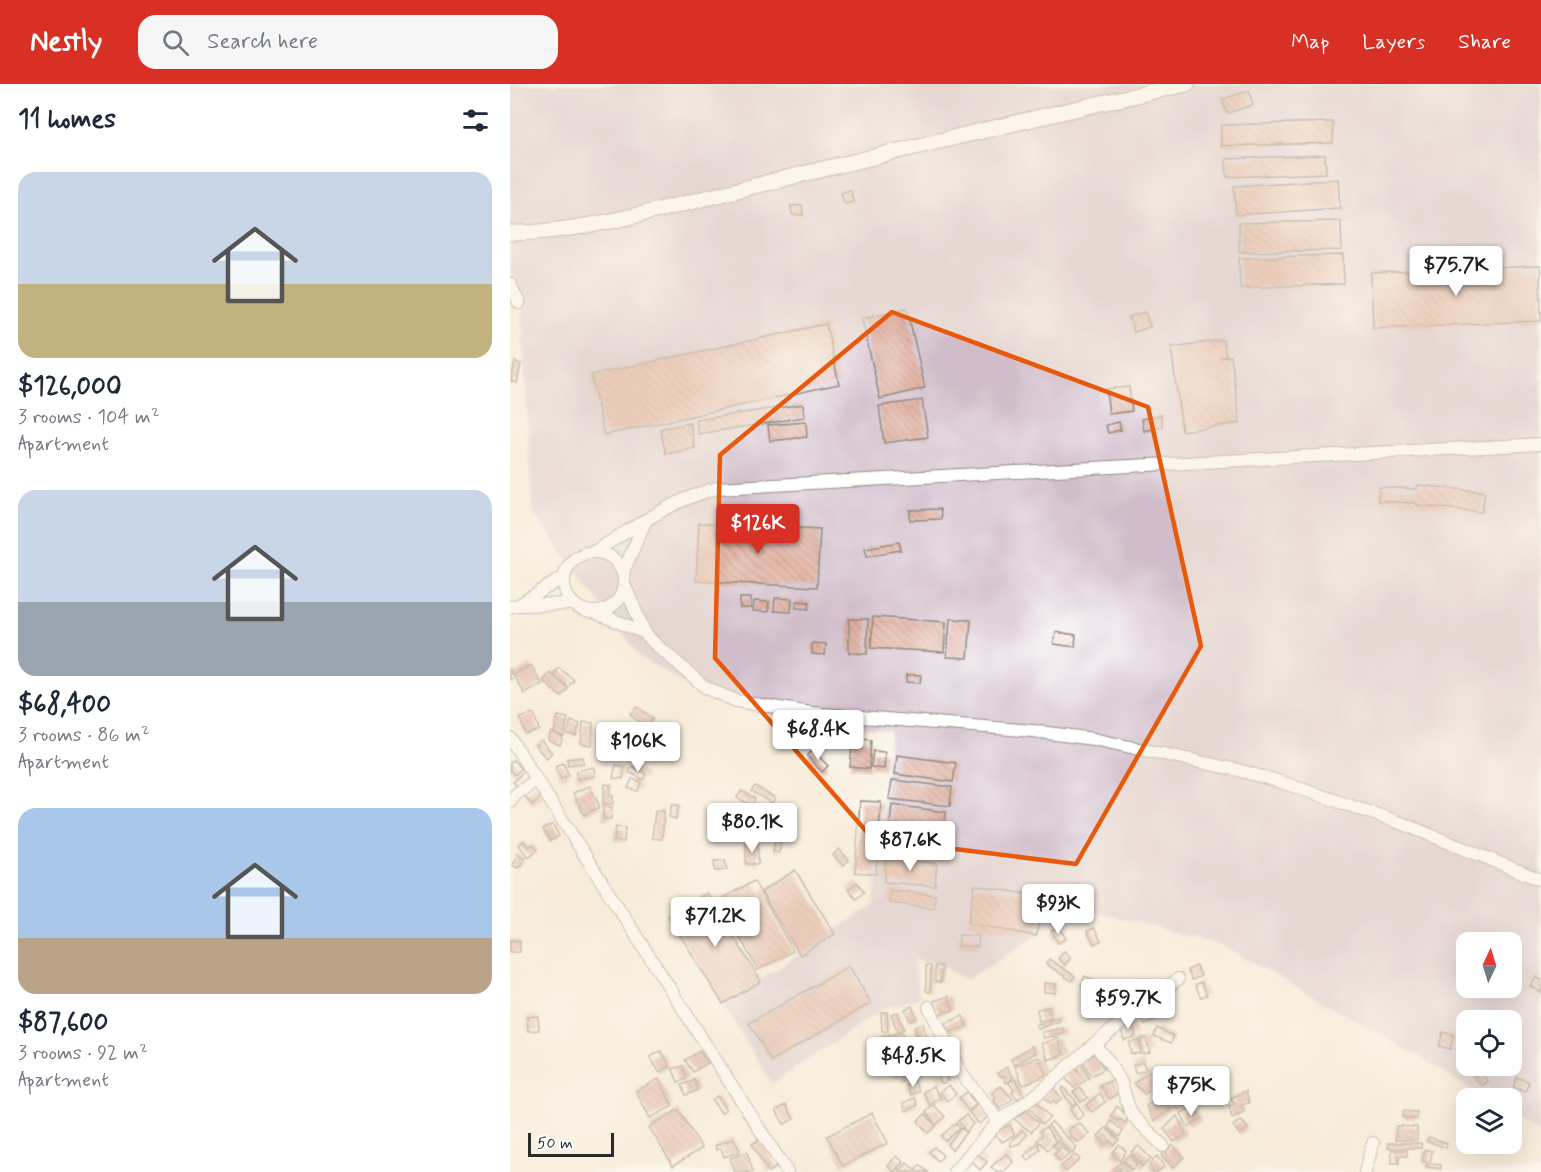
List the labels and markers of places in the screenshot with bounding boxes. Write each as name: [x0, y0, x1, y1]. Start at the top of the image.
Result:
pin: $75.7K: [1407, 246, 1505, 297]
pin: $126K: [716, 504, 800, 555]
pin: $68.4K: [769, 710, 867, 761]
pin: $106K: [596, 722, 680, 773]
pin: $80.1K: [703, 803, 801, 854]
pin: $87.6K: [861, 821, 959, 872]
pin: $93K: [1022, 884, 1094, 935]
pin: $71.2K: [666, 897, 764, 948]
pin: $59.7K: [1079, 979, 1177, 1030]
pin: $48.5K: [864, 1037, 962, 1088]
pin: $75K: [1155, 1066, 1227, 1117]

